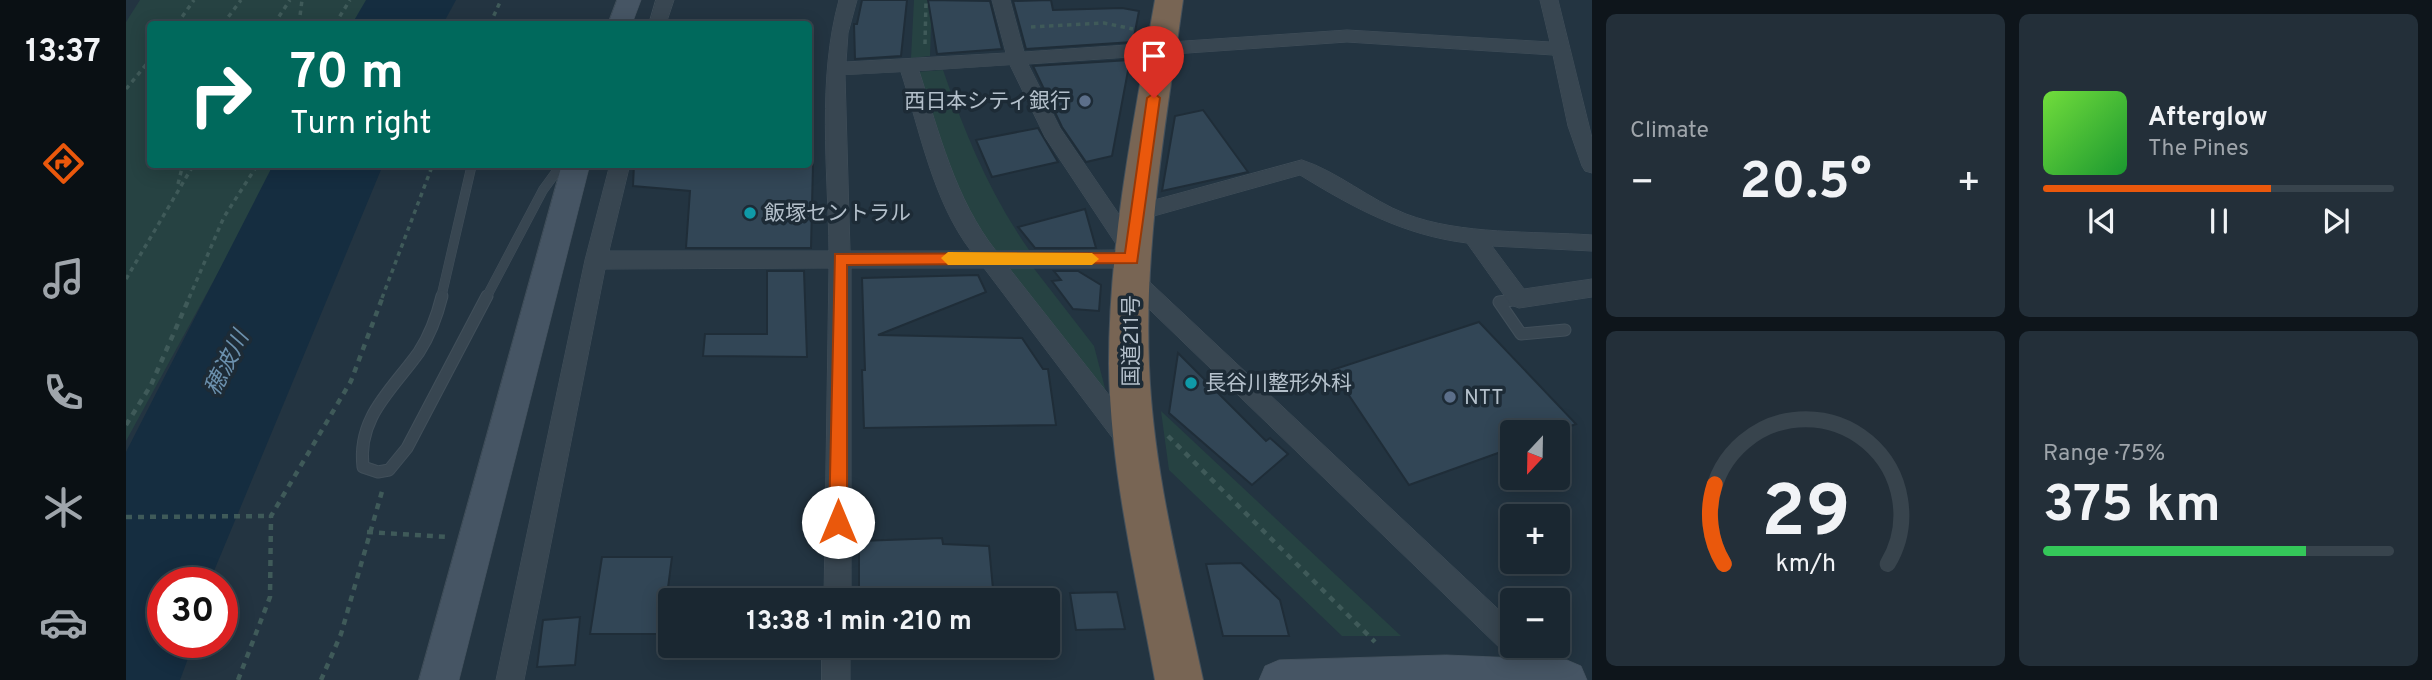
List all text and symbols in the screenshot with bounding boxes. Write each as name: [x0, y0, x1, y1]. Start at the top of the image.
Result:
pin: [1124, 26, 1184, 98]
text: 13:37: [25, 33, 101, 73]
icon: arrive: [1135, 37, 1173, 75]
text: 70 m: [290, 44, 404, 106]
icon: right: [175, 49, 266, 140]
place label: 西日本シティ銀行: [904, 89, 1071, 116]
marker: 西日本シティ銀行: [1077, 93, 1093, 109]
text: Afterglow: [2148, 102, 2268, 135]
text: Turn right: [290, 105, 432, 145]
text: Climate: [1630, 117, 1709, 146]
text: The Pines: [2148, 135, 2249, 164]
icon: directions: [39, 139, 88, 188]
text: 20.5°: [1739, 151, 1872, 217]
text: −: [1630, 160, 1655, 209]
text: +: [1956, 160, 1981, 209]
place label: 飯塚セントラル: [764, 201, 911, 228]
icon: previous: [2083, 202, 2121, 240]
icon: pause: [2200, 202, 2238, 240]
icon: next: [2317, 202, 2355, 240]
marker: 飯塚セントラル: [742, 205, 758, 221]
icon: music: [39, 254, 88, 303]
street label: 国道211号: [1119, 295, 1146, 387]
water label: 穂波川: [200, 324, 258, 401]
icon: phone: [39, 368, 88, 417]
place label: 長谷川整形外科: [1205, 371, 1352, 398]
marker: 長谷川整形外科: [1183, 375, 1199, 391]
place label: NTT: [1464, 385, 1503, 412]
marker: NTT: [1442, 389, 1458, 405]
north arrow: [1500, 420, 1570, 490]
map controls: [1500, 420, 1570, 658]
text: Range · 75%: [2043, 440, 2165, 469]
text: 29: [1761, 471, 1850, 563]
text: 375 km: [2043, 474, 2221, 540]
icon: climate: [39, 483, 88, 532]
position arrow: [801, 485, 875, 559]
button: +: [1500, 504, 1570, 574]
text: km/h: [1775, 549, 1836, 581]
speed limit sign: 30: [147, 567, 238, 658]
button: −: [1500, 588, 1570, 658]
icon: car: [39, 598, 88, 647]
text: 13:38 · 1 min · 210 m: [746, 606, 972, 639]

